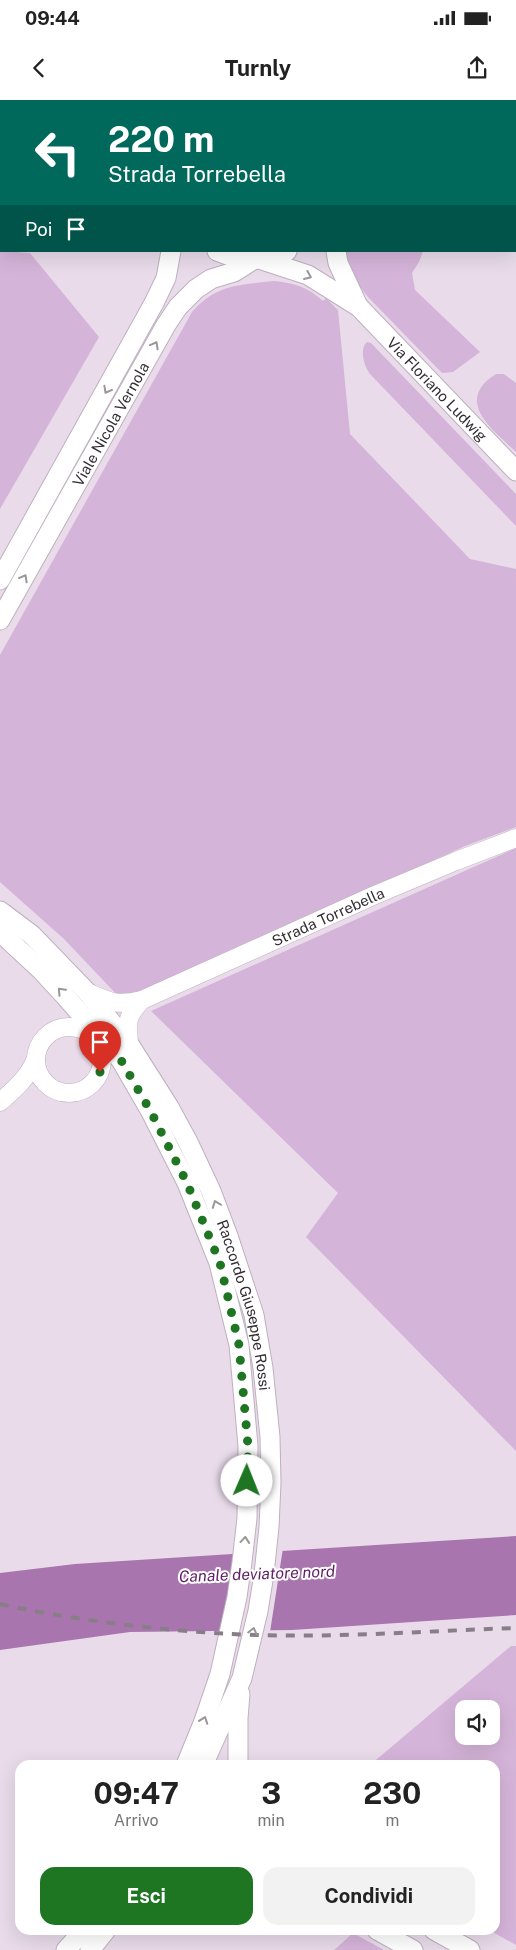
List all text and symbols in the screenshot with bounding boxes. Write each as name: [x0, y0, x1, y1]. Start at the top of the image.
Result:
text: 09:44: [25, 7, 80, 29]
icon: back: [25, 54, 53, 82]
icon: share: [463, 54, 491, 82]
text: Turnly: [225, 55, 291, 81]
text: 220 m: [108, 119, 214, 160]
icon: left: [25, 120, 90, 185]
text: Strada Torrebella: [108, 161, 286, 187]
icon: arrive: [62, 215, 90, 243]
text: Poi: [25, 218, 52, 240]
one-way arrow: [303, 269, 312, 280]
street label: Via Floriano Ludwig: [384, 334, 491, 444]
one-way arrow: [148, 341, 158, 350]
street label: Viale Nicola Vernola: [69, 359, 152, 489]
one-way arrow: [103, 385, 113, 394]
one-way arrow: [18, 574, 28, 583]
street label: Strada Torrebella: [269, 884, 387, 949]
one-way arrow: [58, 987, 67, 996]
pin: [79, 1021, 121, 1072]
icon: arrive: [86, 1028, 114, 1056]
one-way arrow: [211, 1200, 222, 1209]
street label: Raccordo Giuseppe Rossi: [214, 1217, 274, 1391]
position arrow: [220, 1454, 272, 1506]
one-way arrow: [239, 1536, 250, 1544]
water label: Canale deviatore nord: [179, 1562, 336, 1586]
one-way arrow: [247, 1626, 258, 1635]
map controls: [455, 1700, 500, 1745]
button: sound: [455, 1700, 500, 1745]
one-way arrow: [198, 1716, 208, 1725]
text: 09:47: [94, 1775, 179, 1811]
text: 3: [261, 1775, 281, 1811]
text: 230: [363, 1775, 421, 1811]
text: Arrivo: [114, 1811, 159, 1830]
text: min: [258, 1811, 285, 1830]
text: m: [385, 1811, 399, 1830]
button: Esci: [40, 1867, 253, 1925]
button: Condividi: [263, 1867, 475, 1925]

